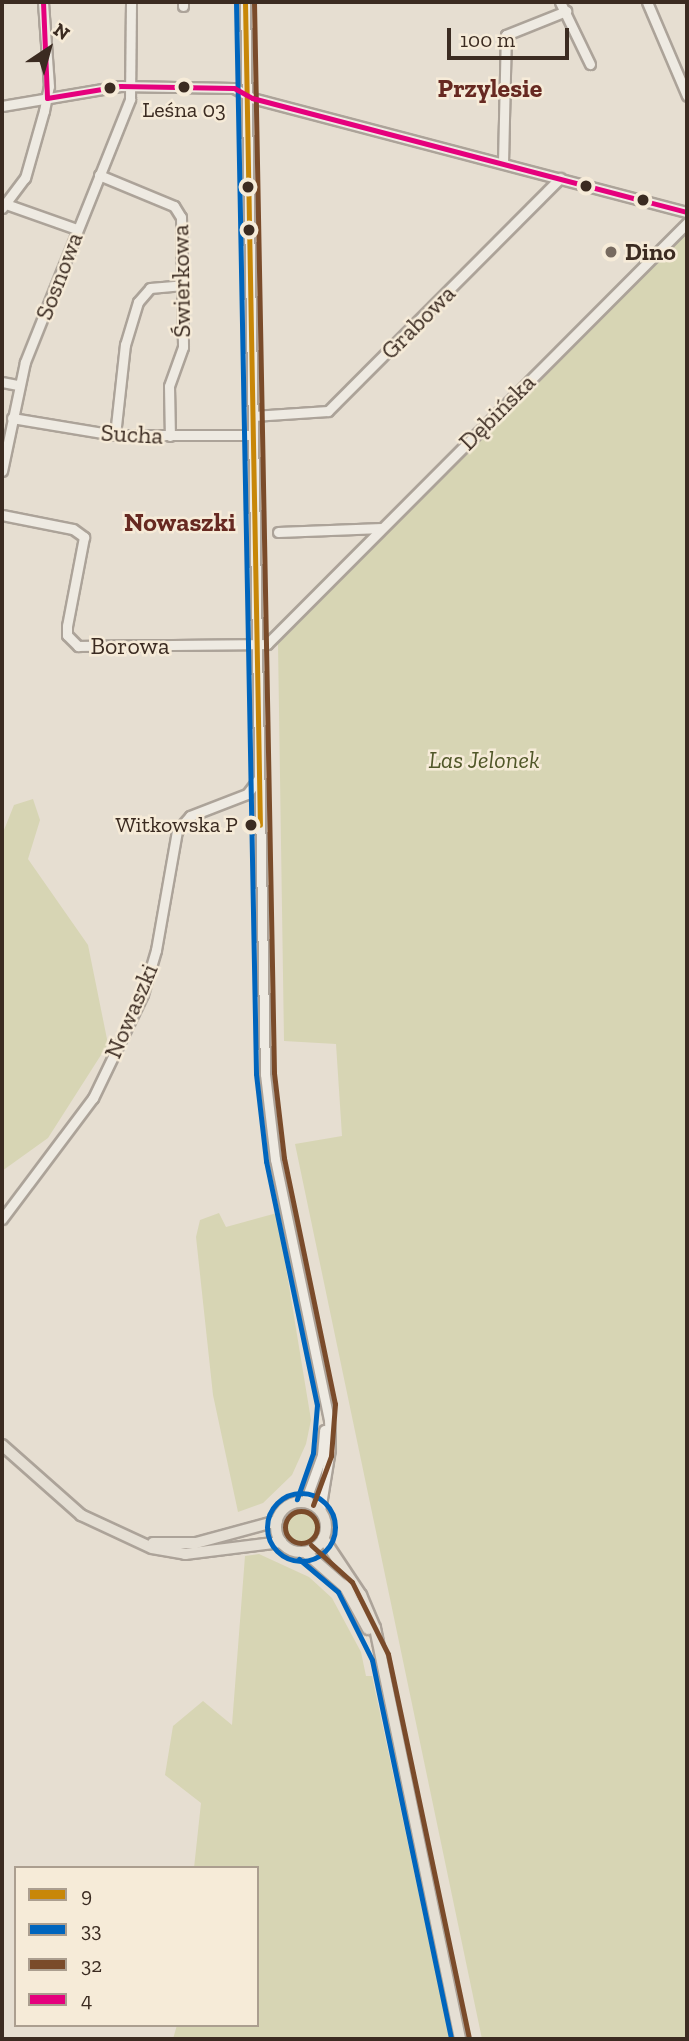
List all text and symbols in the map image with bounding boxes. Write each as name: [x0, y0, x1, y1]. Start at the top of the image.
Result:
north arrow: [14, 14, 84, 84]
scale bar: [451, 14, 574, 58]
text: N: [49, 18, 74, 45]
text: 100 m: [460, 27, 515, 52]
district label: Przylesie: [438, 73, 542, 105]
marker: Leśna 03: [177, 80, 191, 94]
unlabelled marker: [103, 81, 117, 95]
place label: Leśna 03: [142, 97, 226, 123]
unlabelled marker: [579, 179, 593, 193]
unlabelled marker: [241, 180, 255, 194]
unlabelled marker: [636, 193, 650, 207]
unlabelled marker: [242, 223, 256, 237]
street label: Świerkowa: [166, 224, 196, 338]
street label: Sosnowa: [29, 228, 89, 324]
place label: Dino: [625, 238, 676, 266]
marker: Dino: [603, 244, 619, 260]
street label: Grabowa: [375, 279, 461, 365]
street label: Dębińska: [453, 368, 541, 456]
street label: Sucha: [100, 418, 164, 450]
district label: Nowaszki: [124, 507, 236, 539]
street label: Borowa: [91, 632, 169, 660]
park label: Las Jelonek: [428, 746, 540, 774]
place label: Witkowska P: [115, 812, 238, 838]
marker: Witkowska P: [244, 818, 258, 832]
street label: Nowaszki: [98, 959, 164, 1063]
legend: [14, 1866, 259, 2027]
text: 9: [81, 1882, 92, 1907]
text: 33: [81, 1917, 102, 1942]
text: 32: [81, 1952, 102, 1977]
text: 4: [81, 1987, 92, 2012]

